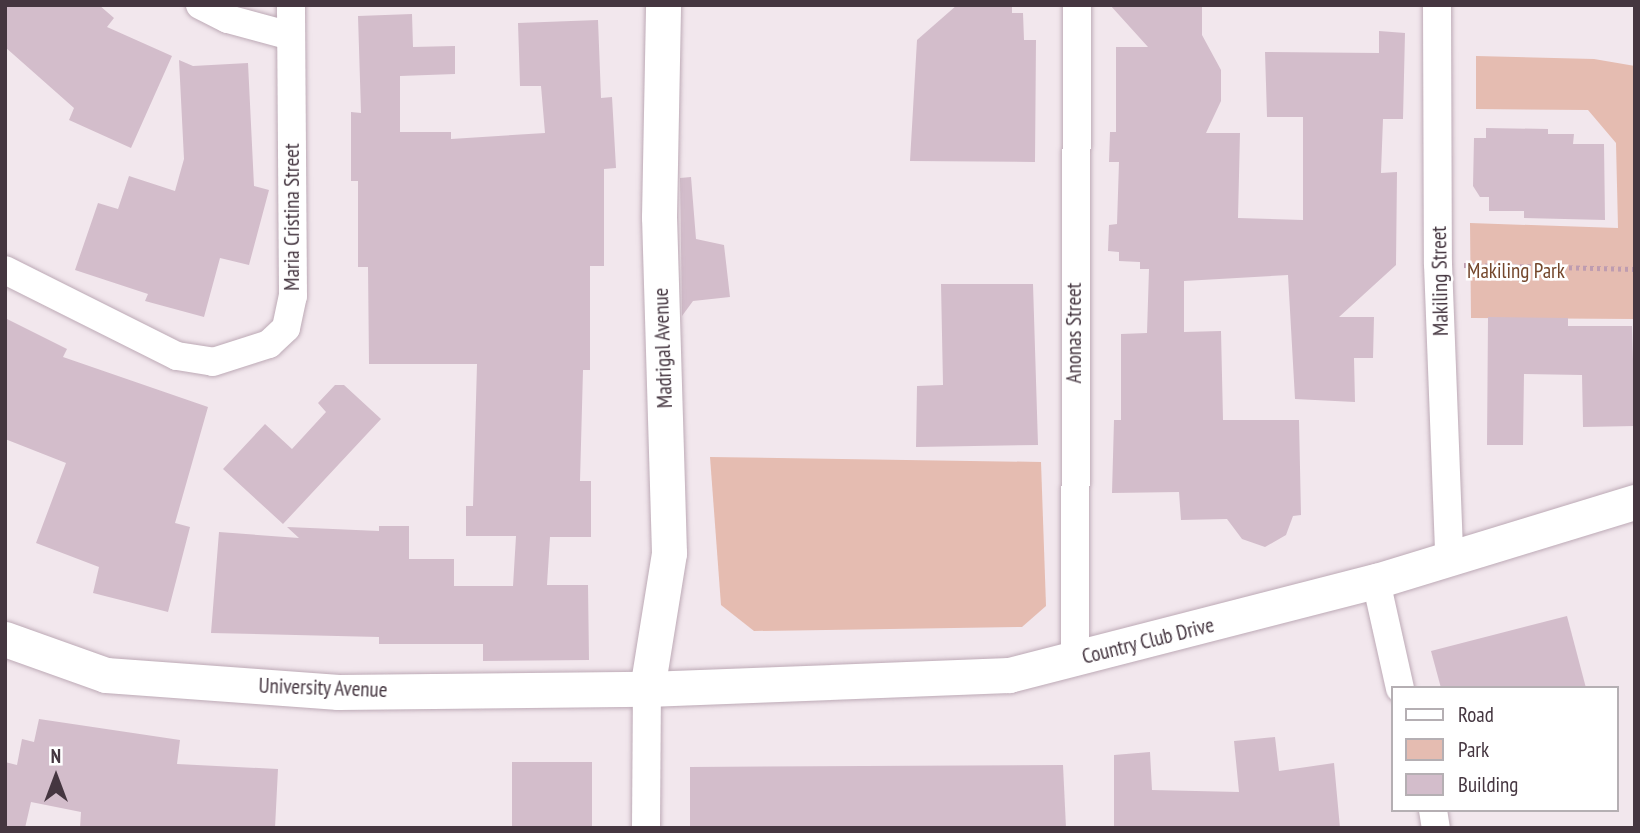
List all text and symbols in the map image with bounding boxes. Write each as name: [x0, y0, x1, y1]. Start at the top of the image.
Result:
street label: Maria Cristina Street: [279, 143, 305, 291]
street label: Makiling Street: [1426, 226, 1454, 336]
park label: Makiling Park: [1467, 258, 1565, 284]
street label: Anonas Street: [1061, 283, 1087, 383]
street label: Madrigal Avenue: [648, 287, 678, 409]
street label: Country Club Drive: [1079, 612, 1217, 670]
street label: University Avenue: [258, 673, 388, 703]
legend: [1392, 686, 1619, 812]
text: Road: [1458, 701, 1494, 728]
text: Park: [1458, 736, 1489, 763]
north arrow: [21, 742, 91, 812]
text: N: [51, 744, 61, 768]
text: Building: [1458, 771, 1518, 798]

